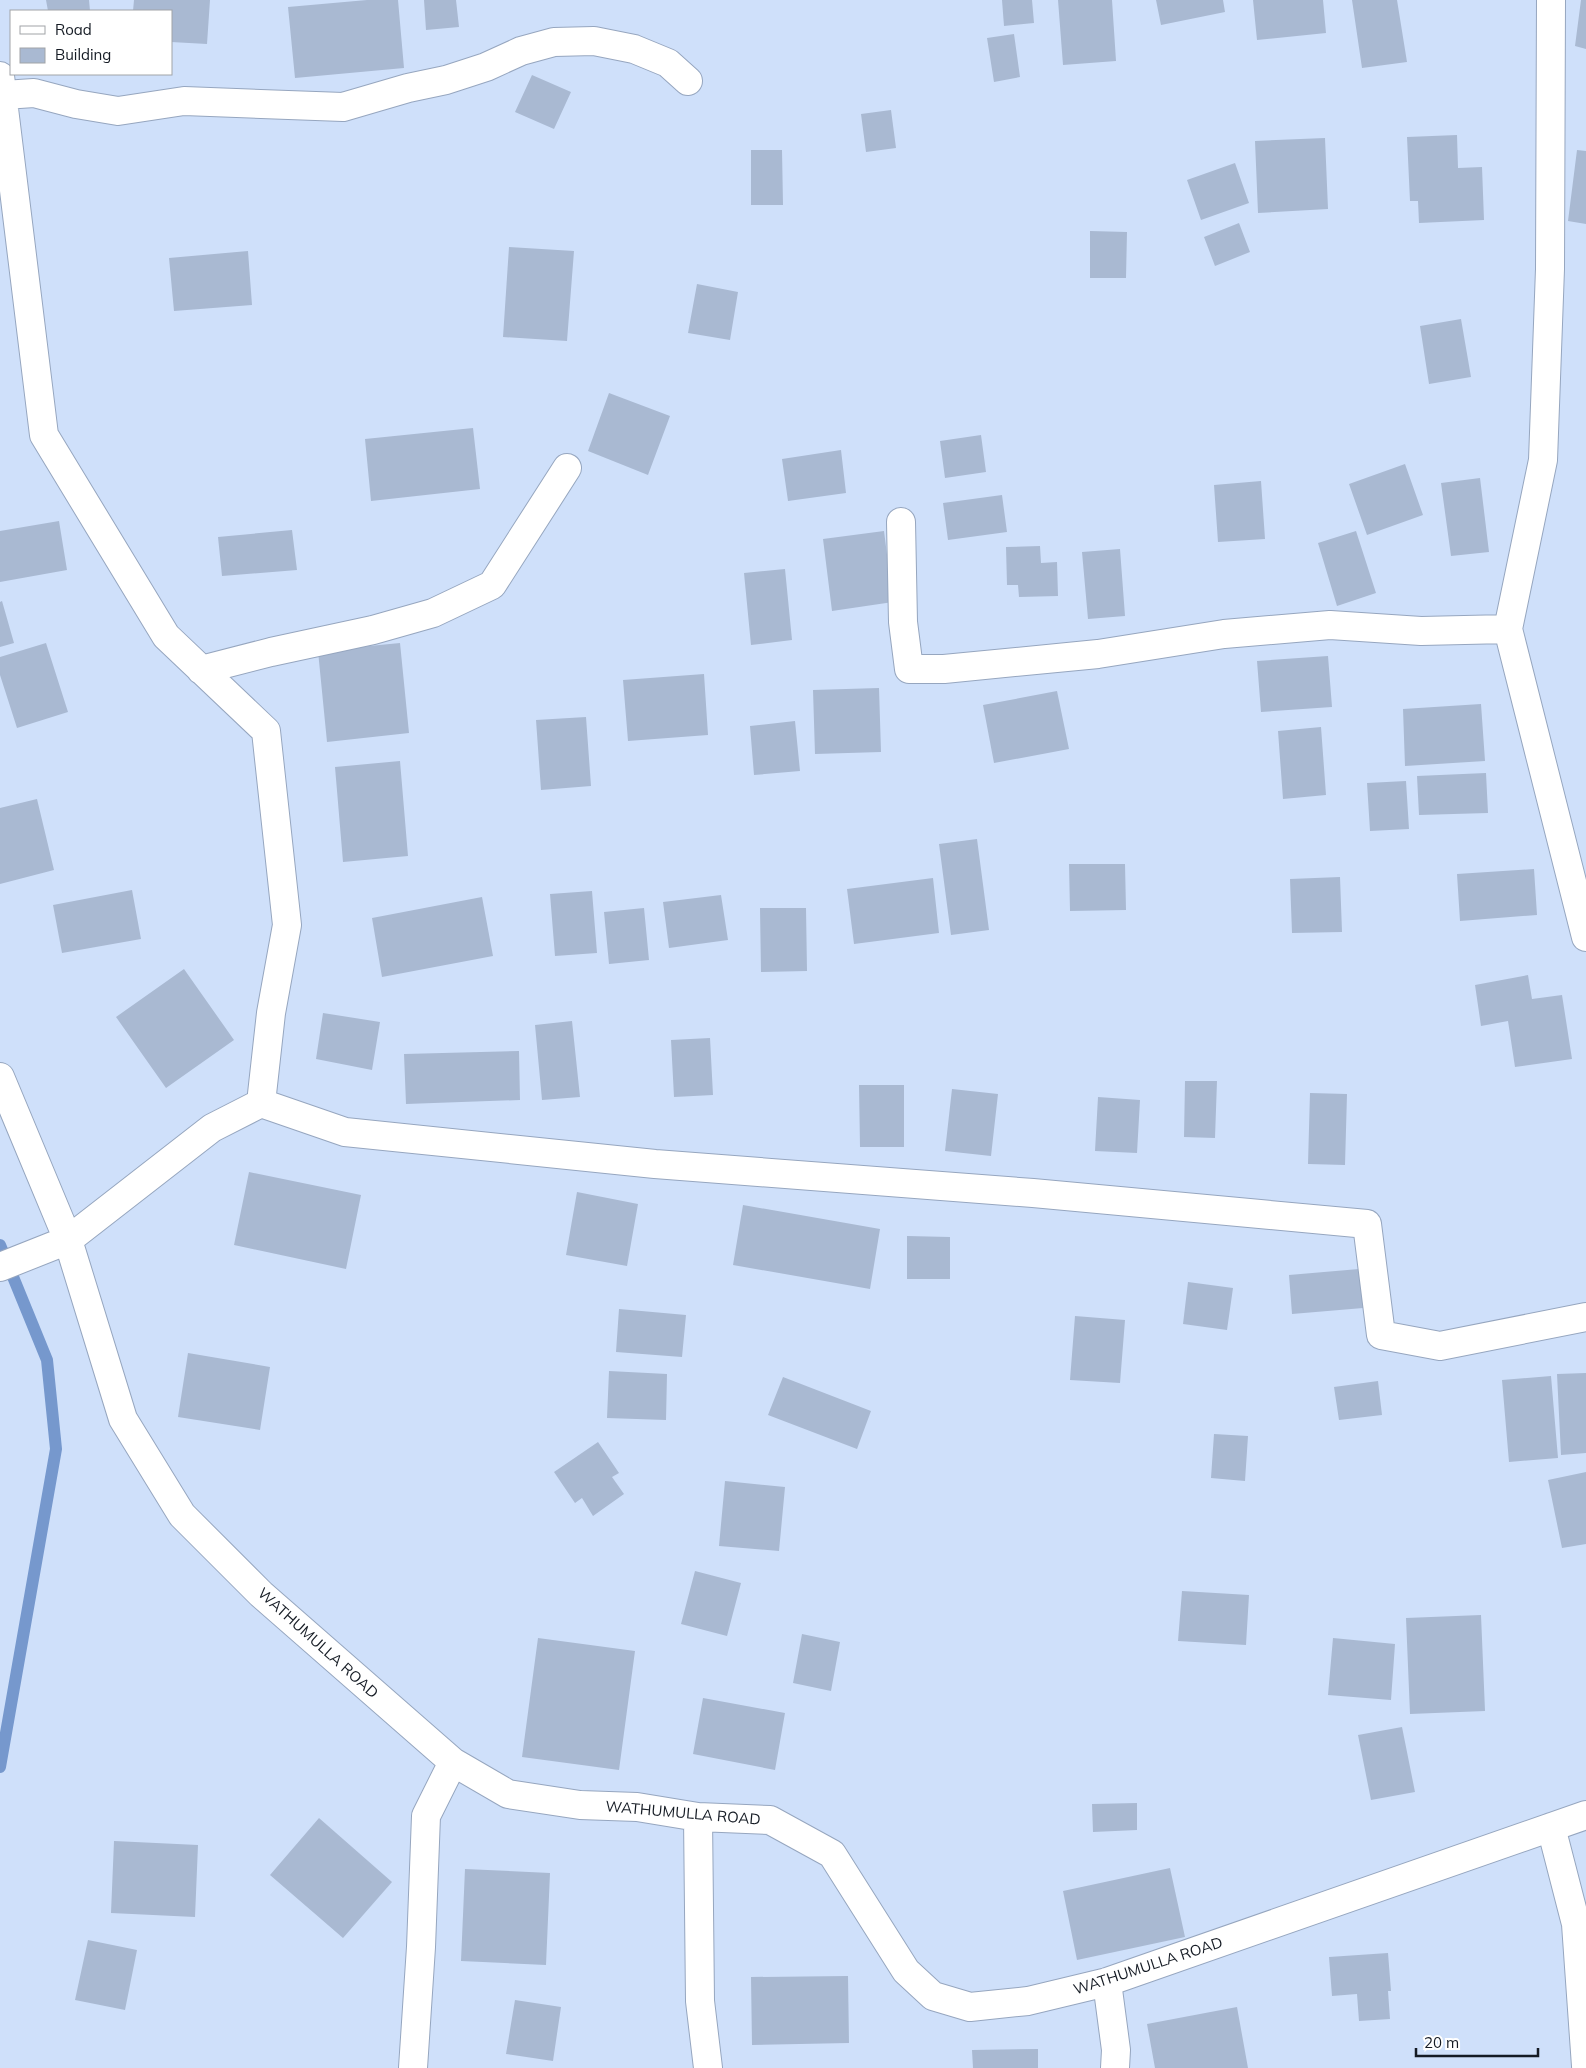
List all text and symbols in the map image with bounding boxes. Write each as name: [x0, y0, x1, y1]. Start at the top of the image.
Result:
legend: [10, 10, 172, 75]
text: Road: [55, 20, 92, 39]
text: Building: [55, 45, 111, 64]
street label: WATHUMULLA ROAD: [254, 1583, 383, 1702]
street label: WATHUMULLA ROAD: [605, 1796, 762, 1829]
street label: WATHUMULLA ROAD: [1071, 1932, 1225, 1999]
scale bar: [1416, 2026, 1538, 2058]
text: 20 m: [1424, 2033, 1459, 2052]

